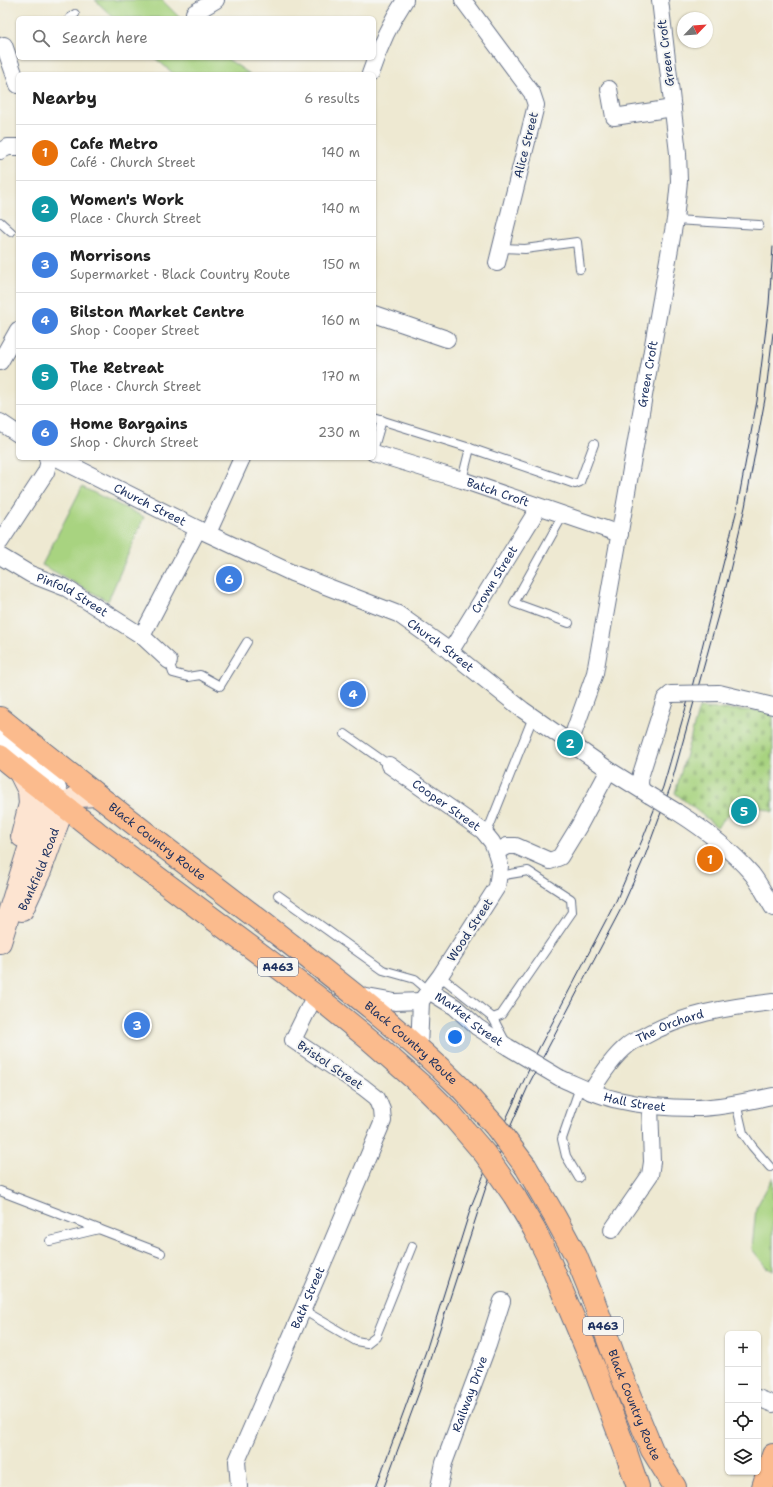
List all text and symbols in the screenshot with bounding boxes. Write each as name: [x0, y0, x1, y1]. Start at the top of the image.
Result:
north arrow: [677, 12, 713, 48]
search box: [16, 16, 376, 60]
street label: Green Croft: [654, 18, 678, 88]
icon: search: [30, 27, 52, 49]
text: Search here: [62, 28, 148, 48]
text: Nearby: [32, 87, 97, 109]
text: 6 results: [304, 90, 360, 107]
street label: Alice Street: [510, 110, 542, 180]
text: Cafe Metro: [70, 134, 158, 154]
text: 1: [42, 144, 48, 161]
text: 140 m: [321, 144, 360, 161]
text: Café · Church Street: [70, 154, 196, 171]
text: Women's Work: [70, 190, 184, 210]
text: 2: [40, 200, 50, 217]
text: 140 m: [321, 200, 360, 217]
text: Place · Church Street: [70, 210, 201, 227]
text: Morrisons: [70, 246, 151, 266]
text: 3: [40, 256, 50, 273]
text: 150 m: [322, 256, 360, 273]
text: Supermarket · Black Country Route: [70, 266, 290, 283]
text: Bilston Market Centre: [70, 302, 244, 322]
text: 4: [40, 312, 50, 329]
text: 160 m: [322, 312, 360, 329]
text: Shop · Cooper Street: [70, 322, 199, 339]
street label: Green Croft: [634, 339, 662, 409]
text: The Retreat: [70, 358, 164, 378]
text: 5: [41, 368, 49, 385]
text: 170 m: [322, 368, 360, 385]
text: Place · Church Street: [70, 378, 201, 395]
text: Home Bargains: [70, 414, 188, 434]
text: 6: [40, 424, 50, 441]
text: 230 m: [318, 424, 360, 441]
text: Shop · Church Street: [70, 434, 198, 451]
street label: Batch Croft: [464, 474, 531, 510]
street label: Church Street: [111, 480, 189, 530]
street label: Crown Street: [468, 543, 521, 616]
pin: 6: [216, 564, 242, 594]
street label: Pinfold Street: [34, 569, 111, 620]
street label: Church Street: [404, 615, 477, 675]
pin: 4: [340, 679, 366, 709]
pin: 2: [557, 728, 583, 758]
street label: Cooper Street: [409, 776, 484, 835]
pin: 5: [731, 796, 757, 826]
street label: Black Country Route: [105, 799, 209, 884]
street label: Bankfield Road: [15, 825, 63, 914]
pin: 1: [697, 844, 723, 874]
street label: Wood Street: [444, 895, 496, 965]
road number: A463: [258, 958, 298, 976]
street label: Market Street: [432, 988, 506, 1050]
street label: Black Country Route: [361, 998, 461, 1088]
street label: The Orchard: [633, 1006, 706, 1047]
pin: 3: [124, 1010, 150, 1040]
your location: [445, 1027, 465, 1047]
street label: Bristol Street: [294, 1037, 366, 1093]
street label: Hall Street: [602, 1089, 666, 1115]
street label: Bath Street: [287, 1264, 328, 1331]
road number: A463: [583, 1317, 623, 1335]
map controls: [725, 1331, 761, 1475]
button: +: [725, 1331, 761, 1367]
street label: Black Country Route: [604, 1347, 665, 1464]
street label: Railway Drive: [448, 1354, 491, 1435]
button: −: [725, 1367, 761, 1403]
button: locate: [725, 1403, 761, 1439]
button: layers: [725, 1439, 761, 1475]

